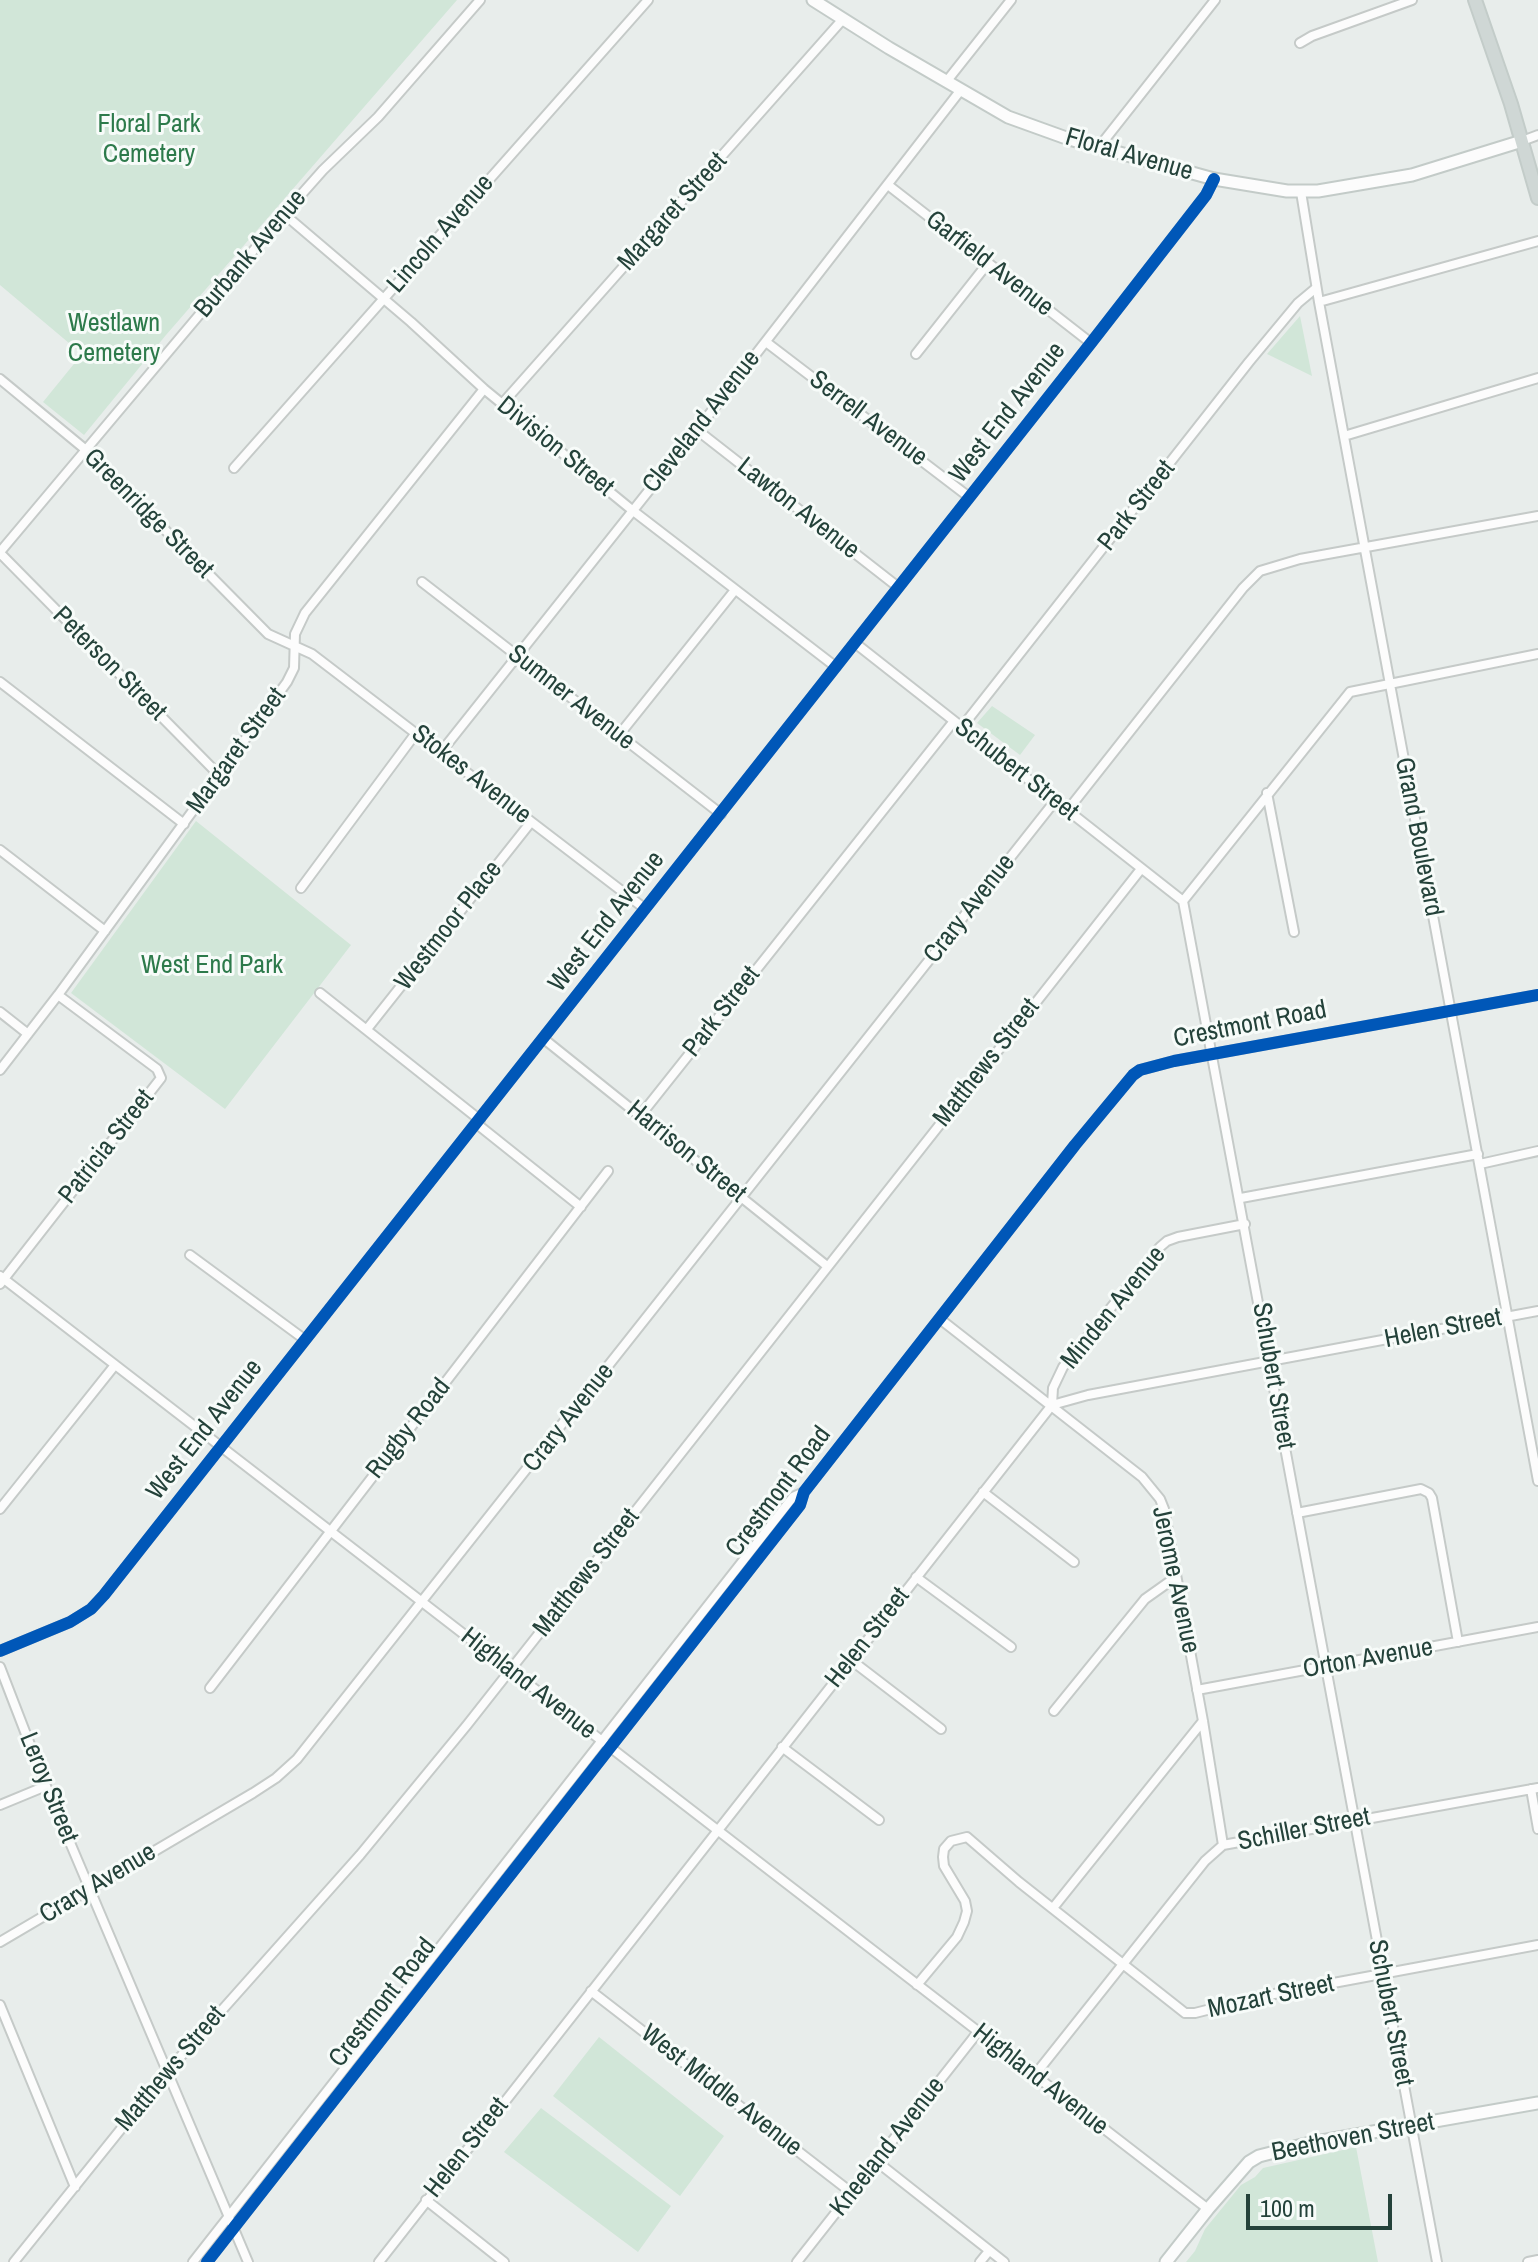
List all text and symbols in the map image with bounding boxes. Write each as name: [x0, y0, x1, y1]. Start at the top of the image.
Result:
park label: Floral Park Cemetery: [97, 109, 201, 170]
street label: Floral Avenue: [1062, 122, 1196, 188]
street label: Margaret Street: [612, 147, 734, 277]
street label: Lincoln Avenue: [381, 168, 501, 300]
street label: Burbank Avenue: [189, 184, 313, 324]
street label: Garfield Avenue: [919, 204, 1059, 324]
park label: Westlawn Cemetery: [68, 308, 160, 370]
street label: West End Avenue: [943, 336, 1073, 490]
street label: Cleveland Avenue: [637, 344, 767, 500]
street label: Serrell Avenue: [803, 365, 933, 473]
street label: Division Street: [490, 391, 620, 503]
street label: Greenridge Street: [77, 443, 219, 585]
street label: Lawton Avenue: [731, 452, 865, 566]
street label: Park Street: [1092, 454, 1182, 558]
street label: Peterson Street: [46, 601, 172, 727]
street label: Sumner Avenue: [501, 639, 641, 757]
street label: Margaret Street: [181, 682, 293, 820]
street label: Schubert Street: [948, 712, 1084, 828]
street label: Stokes Avenue: [405, 719, 537, 831]
street label: Grand Boulevard: [1387, 755, 1449, 919]
street label: West End Avenue: [542, 845, 672, 999]
street label: Crary Avenue: [918, 848, 1022, 970]
street label: Westmoor Place: [389, 855, 509, 997]
park label: West End Park: [141, 950, 283, 982]
street label: Park Street: [677, 960, 767, 1064]
street label: Matthews Street: [927, 993, 1047, 1133]
street label: Crestmont Road: [1171, 995, 1329, 1055]
street label: Patricia Street: [53, 1084, 161, 1210]
street label: Harrison Street: [620, 1094, 752, 1210]
street label: Minden Avenue: [1055, 1240, 1173, 1376]
street label: Schubert Street: [1245, 1300, 1301, 1452]
street label: Helen Street: [1382, 1302, 1504, 1356]
street label: West End Avenue: [140, 1353, 270, 1507]
street label: Crary Avenue: [517, 1357, 621, 1479]
street label: Rugby Road: [360, 1373, 458, 1485]
street label: Crestmont Road: [720, 1421, 838, 1563]
street label: Matthews Street: [527, 1503, 647, 1643]
street label: Jerome Avenue: [1144, 1504, 1206, 1656]
street label: Helen Street: [819, 1582, 917, 1694]
street label: Highland Avenue: [454, 1621, 602, 1747]
street label: Orton Avenue: [1301, 1632, 1435, 1686]
street label: Leroy Street: [12, 1728, 84, 1848]
street label: Schiller Street: [1235, 1802, 1373, 1858]
street label: Crary Avenue: [34, 1837, 162, 1931]
street label: Crestmont Road: [323, 1932, 443, 2074]
street label: Schubert Street: [1361, 1937, 1419, 2089]
street label: Mozart Street: [1205, 1968, 1337, 2026]
street label: Matthews Street: [110, 2000, 232, 2138]
street label: Highland Avenue: [966, 2017, 1114, 2143]
street label: West Middle Avenue: [634, 2018, 808, 2164]
street label: Kneeland Avenue: [824, 2071, 952, 2223]
street label: Helen Street: [418, 2092, 516, 2204]
street label: Beethoven Street: [1269, 2107, 1437, 2169]
scale bar: [1250, 2178, 1396, 2228]
text: 100 m: [1260, 2192, 1315, 2224]

